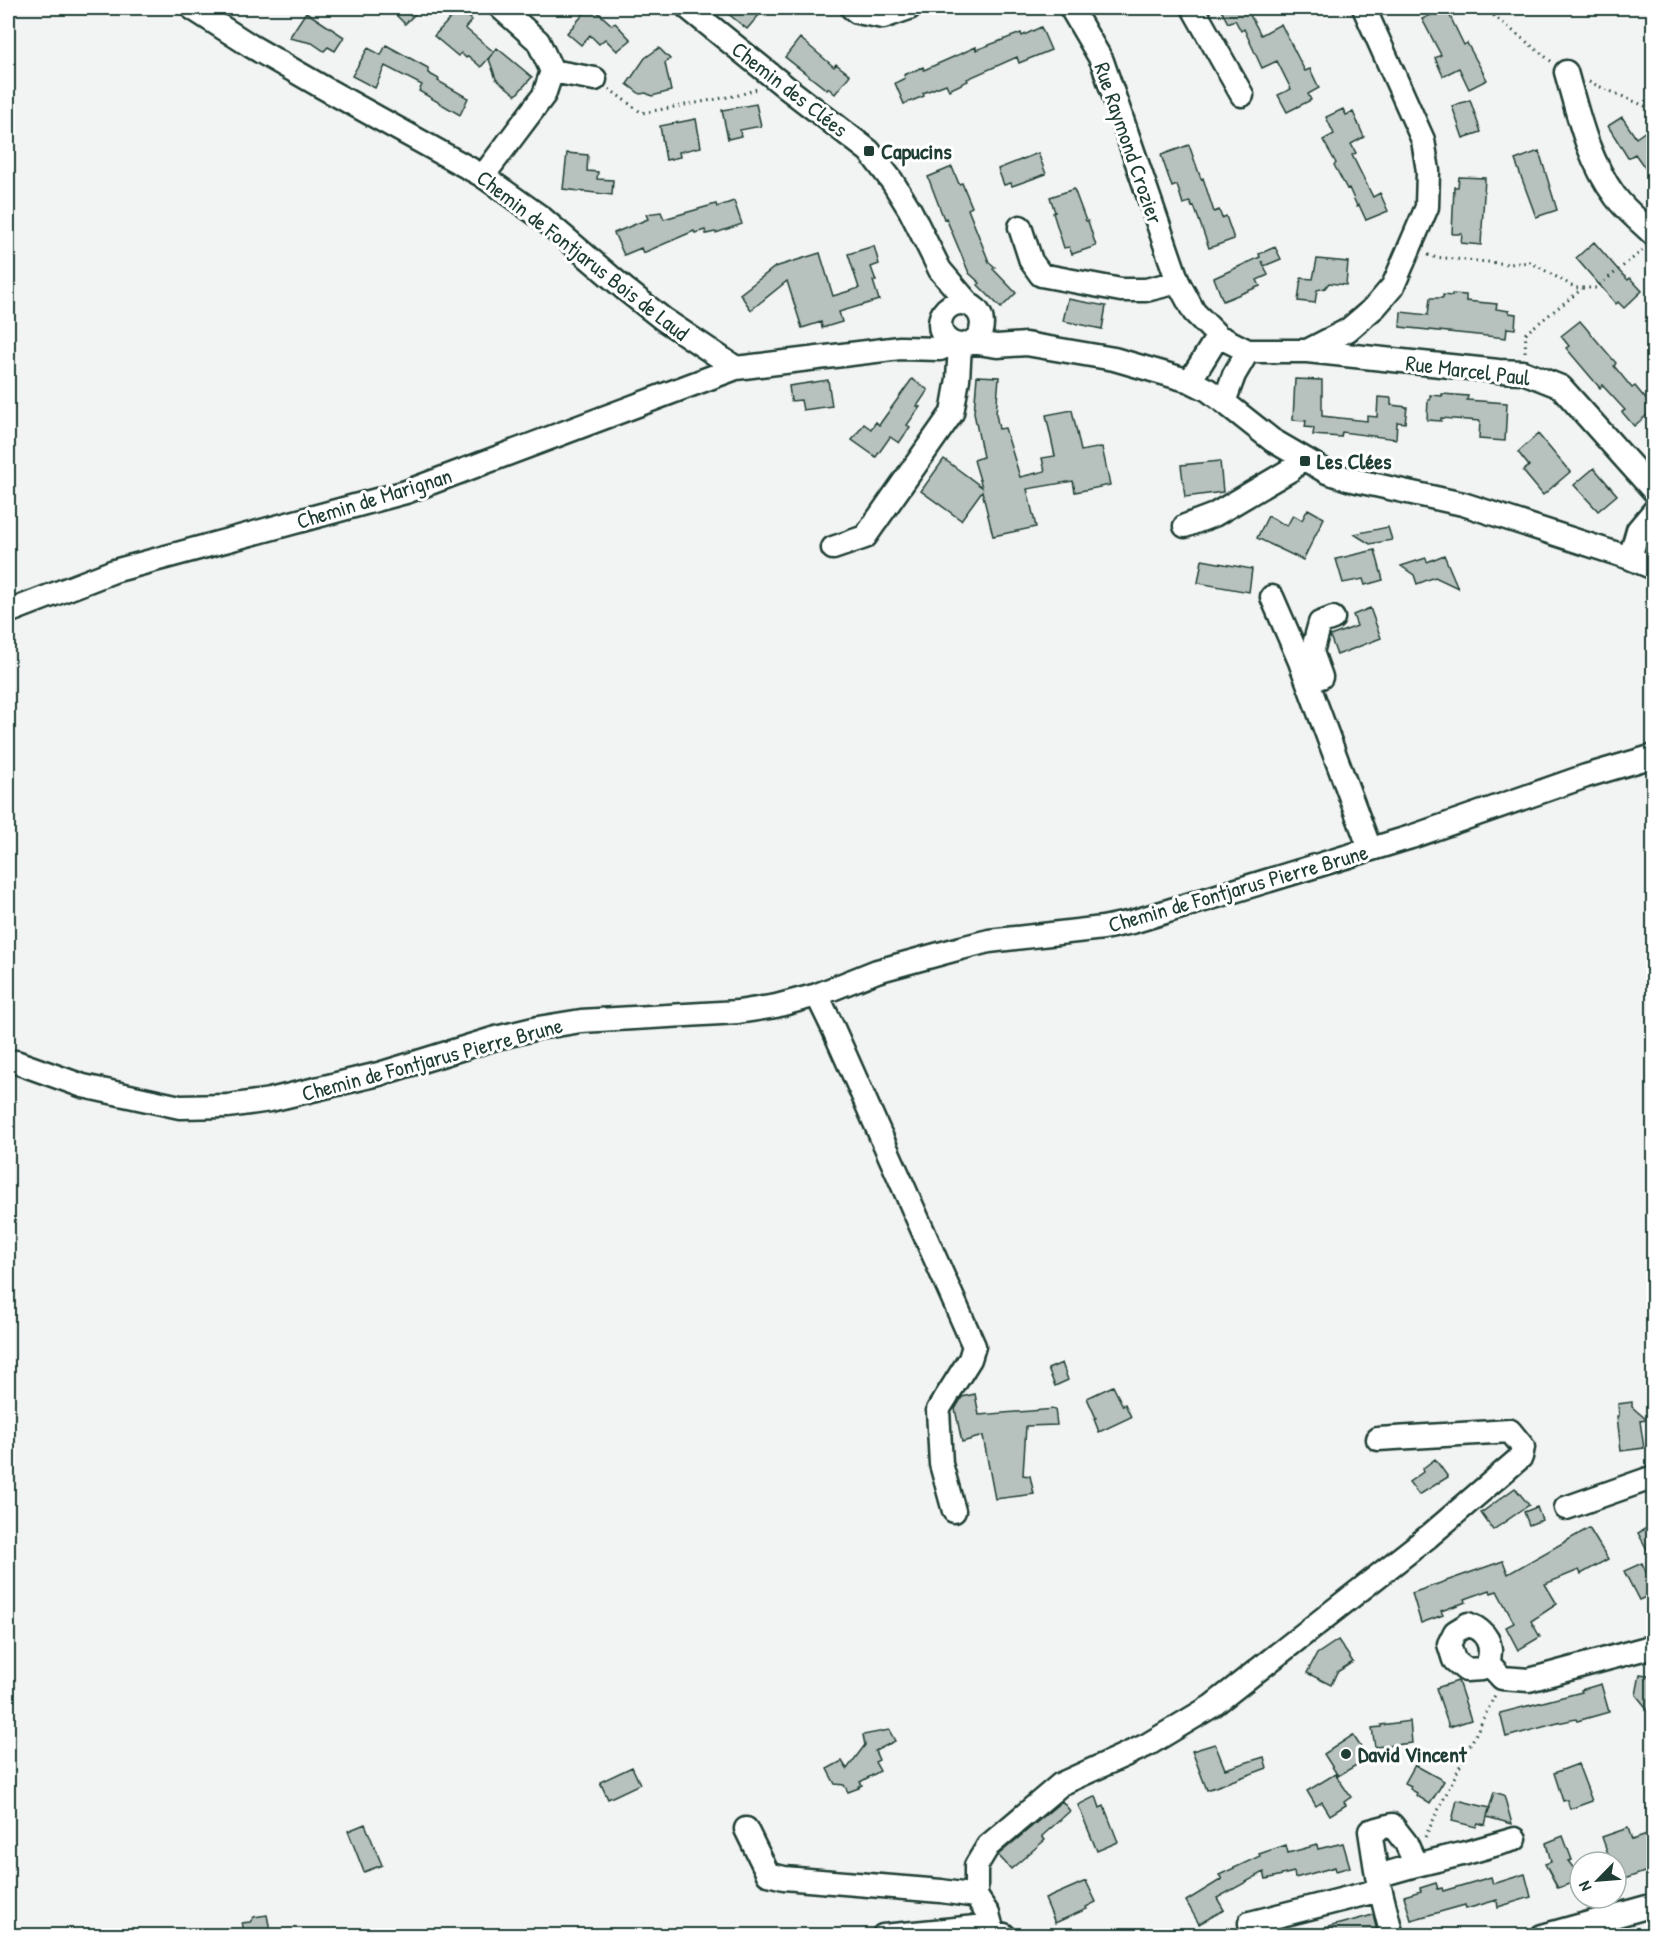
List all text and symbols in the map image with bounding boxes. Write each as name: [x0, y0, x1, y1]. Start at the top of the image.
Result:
street label: Chemin des Clées: [726, 34, 854, 144]
street label: Rue Raymond Crozier: [1087, 58, 1171, 228]
place label: Capucins: [881, 136, 952, 167]
marker: Capucins: [862, 144, 876, 158]
street label: Chemin de Fontjarus Bois de Laud: [471, 163, 696, 348]
street label: Rue Marcel Paul: [1404, 348, 1532, 393]
place label: Les Clées: [1317, 446, 1392, 476]
marker: Les Clées: [1298, 454, 1312, 468]
street label: Chemin de Marignan: [293, 460, 455, 536]
street label: Chemin de Fontjarus Pierre Brune: [1105, 836, 1372, 939]
street label: Chemin de Fontjarus Pierre Brune: [298, 1010, 566, 1108]
place label: David Vincent: [1358, 1739, 1468, 1769]
marker: David Vincent: [1339, 1747, 1353, 1761]
north arrow: [1568, 1850, 1628, 1910]
text: N: [1572, 1877, 1596, 1895]

